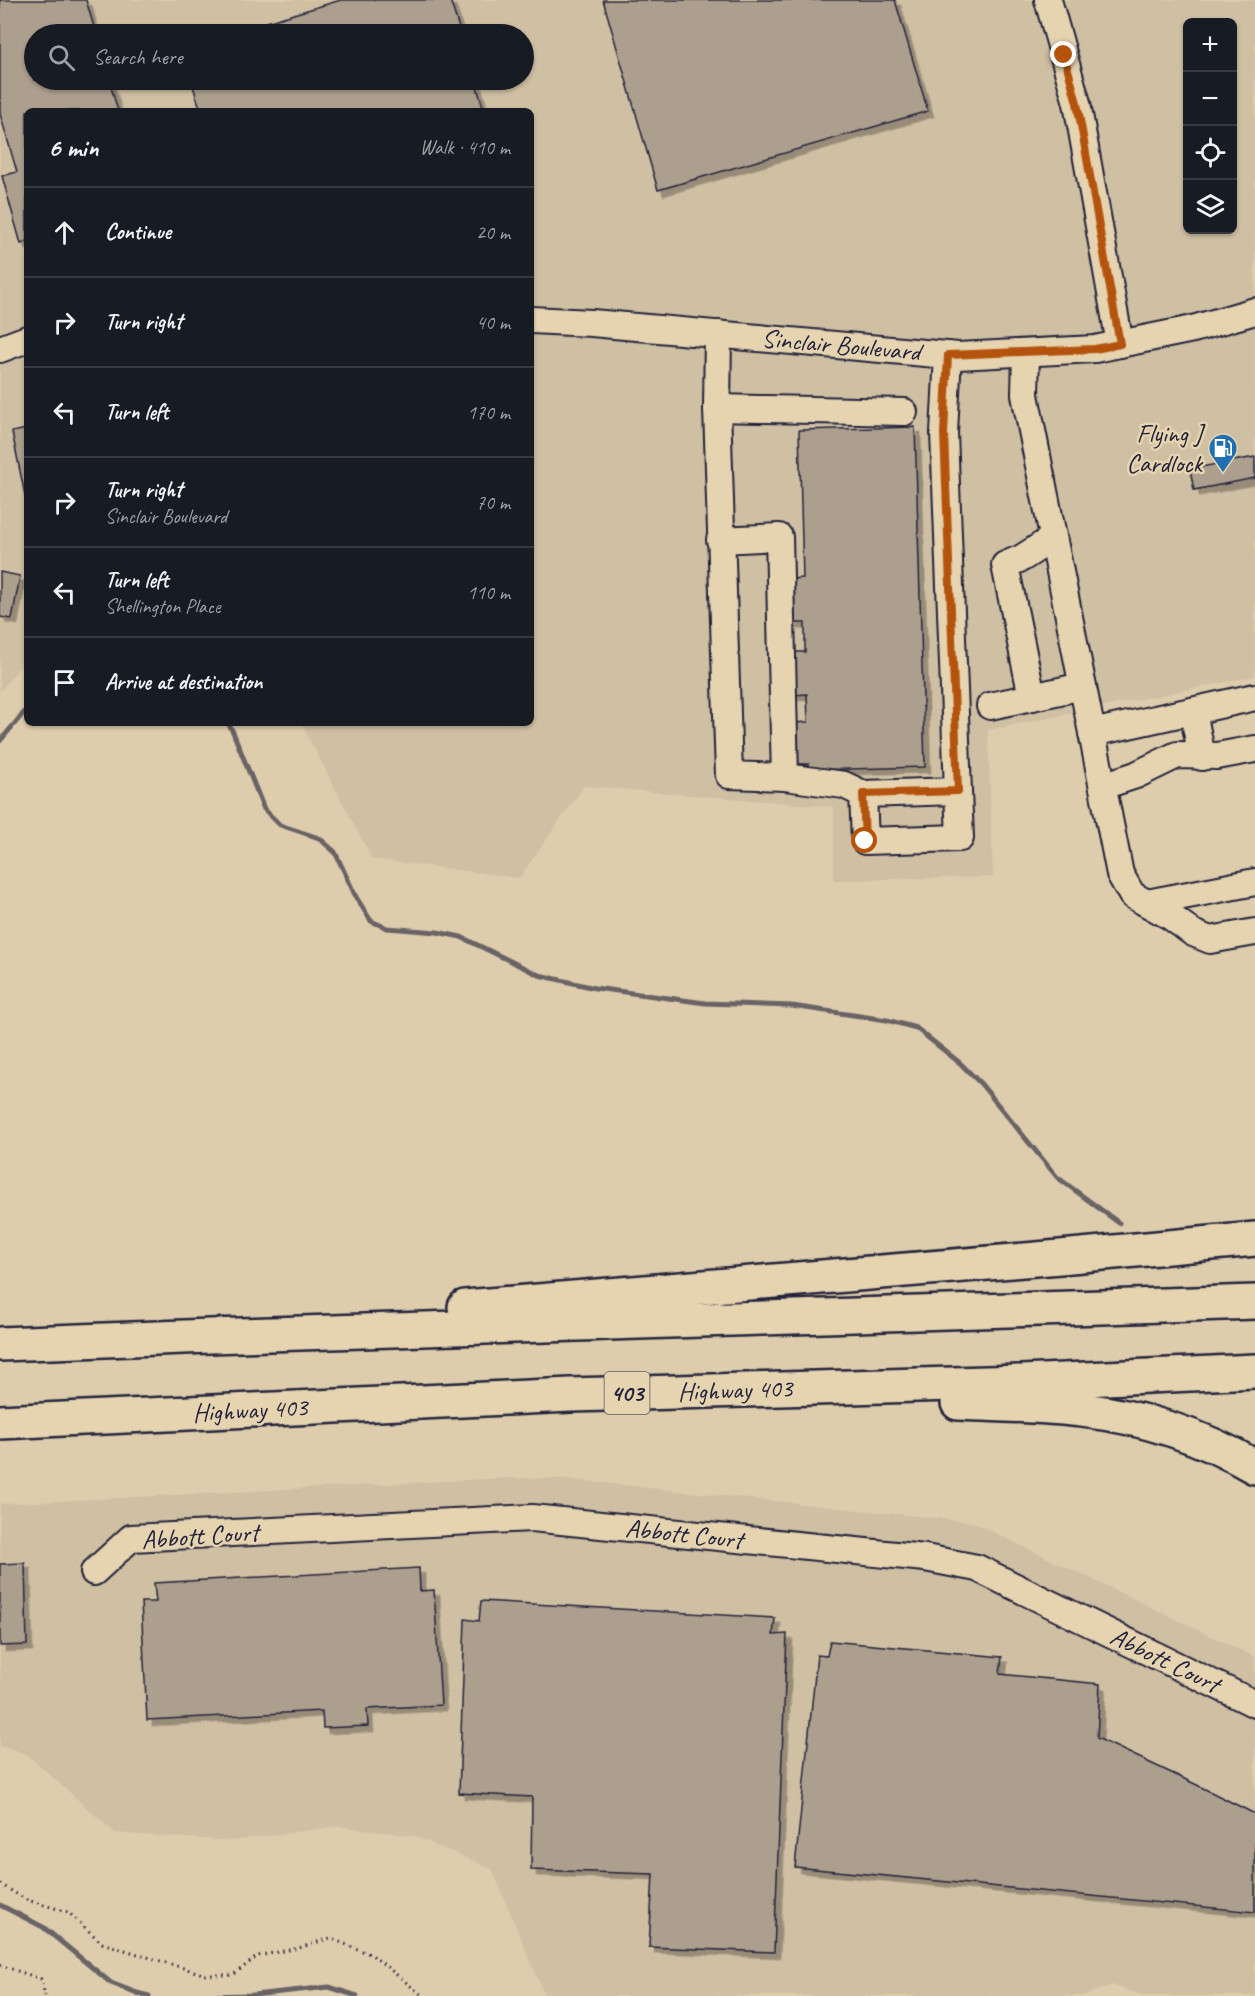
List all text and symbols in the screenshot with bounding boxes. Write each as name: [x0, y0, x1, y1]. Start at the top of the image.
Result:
map controls: [1183, 18, 1237, 234]
button: +: [1183, 18, 1237, 72]
search box: [24, 24, 534, 90]
icon: search: [45, 41, 78, 74]
route end: [1050, 41, 1076, 67]
text: Search here: [93, 43, 183, 71]
button: −: [1183, 72, 1237, 126]
button: locate: [1183, 126, 1237, 180]
text: 6 min: [48, 131, 98, 164]
text: Walk · 410 m: [420, 135, 510, 160]
button: layers: [1183, 180, 1237, 234]
icon: ahead: [48, 216, 81, 249]
text: Continue: [105, 218, 171, 246]
text: 20 m: [476, 220, 510, 245]
icon: right: [48, 306, 81, 339]
text: Turn right: [105, 308, 182, 336]
text: 40 m: [476, 310, 510, 335]
street label: Sinclair Boulevard: [760, 322, 925, 369]
icon: left: [48, 396, 81, 429]
text: Turn left: [105, 398, 169, 426]
text: 170 m: [467, 400, 510, 425]
place label: Flying J Cardlock: [1126, 417, 1206, 480]
fuel station icon: Flying J Cardlock: [1207, 432, 1239, 474]
text: Turn right: [105, 476, 182, 504]
icon: right: [48, 486, 81, 519]
text: 70 m: [476, 490, 510, 515]
text: Sinclair Boulevard: [105, 504, 227, 529]
text: Turn left: [105, 566, 169, 594]
icon: left: [48, 576, 81, 609]
text: 110 m: [467, 580, 510, 605]
text: Shellington Place: [105, 594, 220, 619]
icon: arrive: [48, 666, 81, 699]
text: Arrive at destination: [105, 668, 262, 696]
route start: [851, 827, 877, 853]
street label: Highway 403: [677, 1371, 795, 1408]
road number: 403: [604, 1372, 650, 1414]
street label: Highway 403: [192, 1390, 311, 1429]
street label: Abbott Court: [624, 1511, 747, 1557]
street label: Abbott Court: [140, 1515, 263, 1557]
street label: Abbott Court: [1105, 1619, 1228, 1702]

